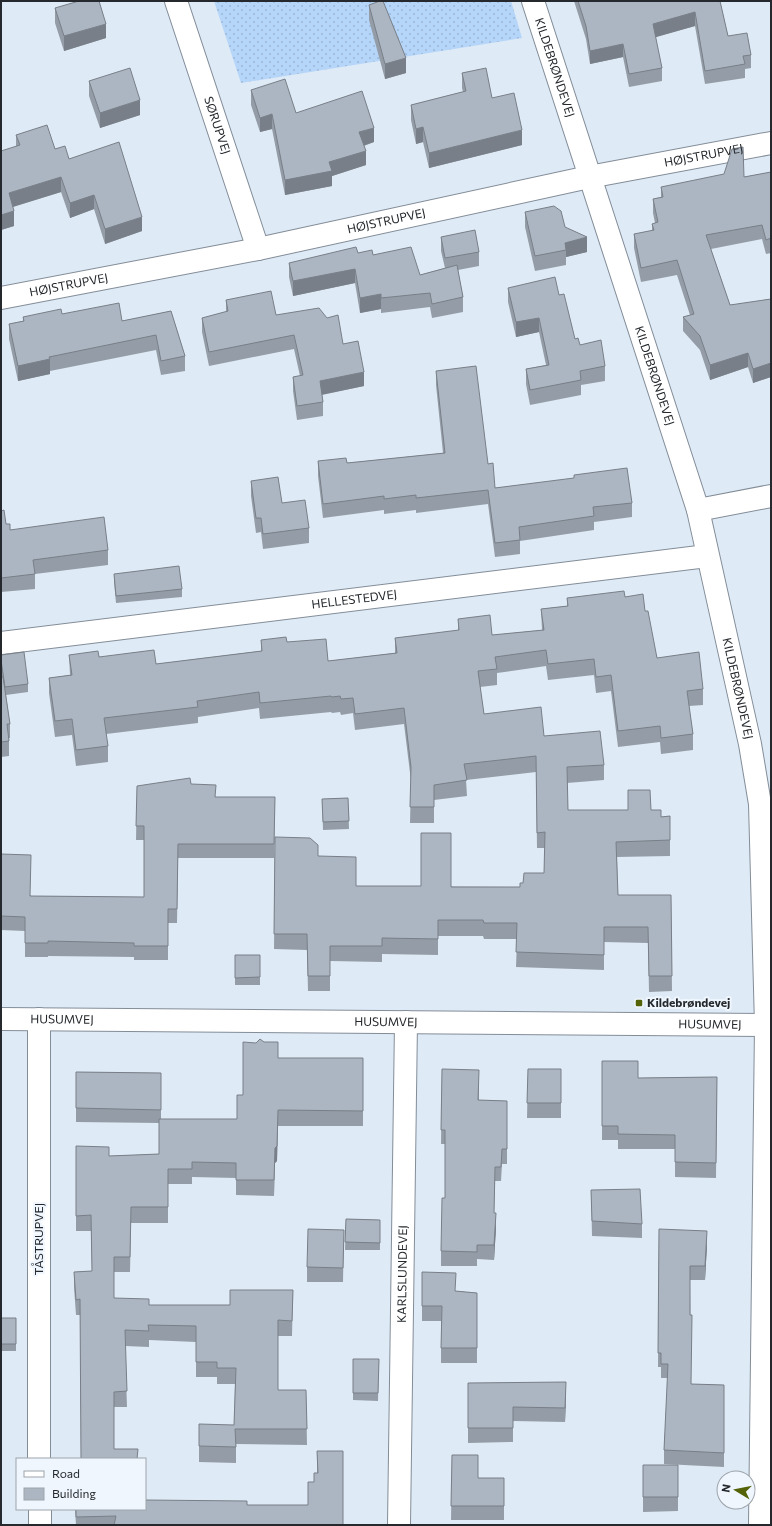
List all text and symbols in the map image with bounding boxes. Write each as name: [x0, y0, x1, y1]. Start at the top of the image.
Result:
street label: KILDEBRØNDEVEJ: [533, 16, 578, 119]
street label: SØRUPVEJ: [202, 94, 234, 156]
street label: HØJSTRUPVEJ: [663, 140, 744, 169]
street label: HØJSTRUPVEJ: [346, 205, 427, 235]
street label: HØJSTRUPVEJ: [28, 270, 109, 298]
street label: KILDEBRØNDEVEJ: [633, 324, 678, 427]
street label: HELLESTEDVEJ: [311, 586, 398, 611]
street label: KILDEBRØNDEVEJ: [721, 636, 757, 741]
place label: Kildebrøndevej: [647, 995, 730, 1009]
marker: Kildebrøndevej: [634, 998, 644, 1008]
street label: HUSUMVEJ: [30, 1011, 94, 1027]
street label: HUSUMVEJ: [354, 1014, 418, 1029]
street label: HUSUMVEJ: [678, 1016, 742, 1032]
street label: TÅSTRUPVEJ: [31, 1203, 46, 1275]
street label: KARLSLUNDEVEJ: [394, 1225, 410, 1323]
legend: [16, 1458, 146, 1510]
text: Road: [52, 1466, 80, 1480]
north arrow: [716, 1470, 756, 1510]
text: N: [719, 1483, 733, 1493]
text: Building: [52, 1486, 96, 1500]

